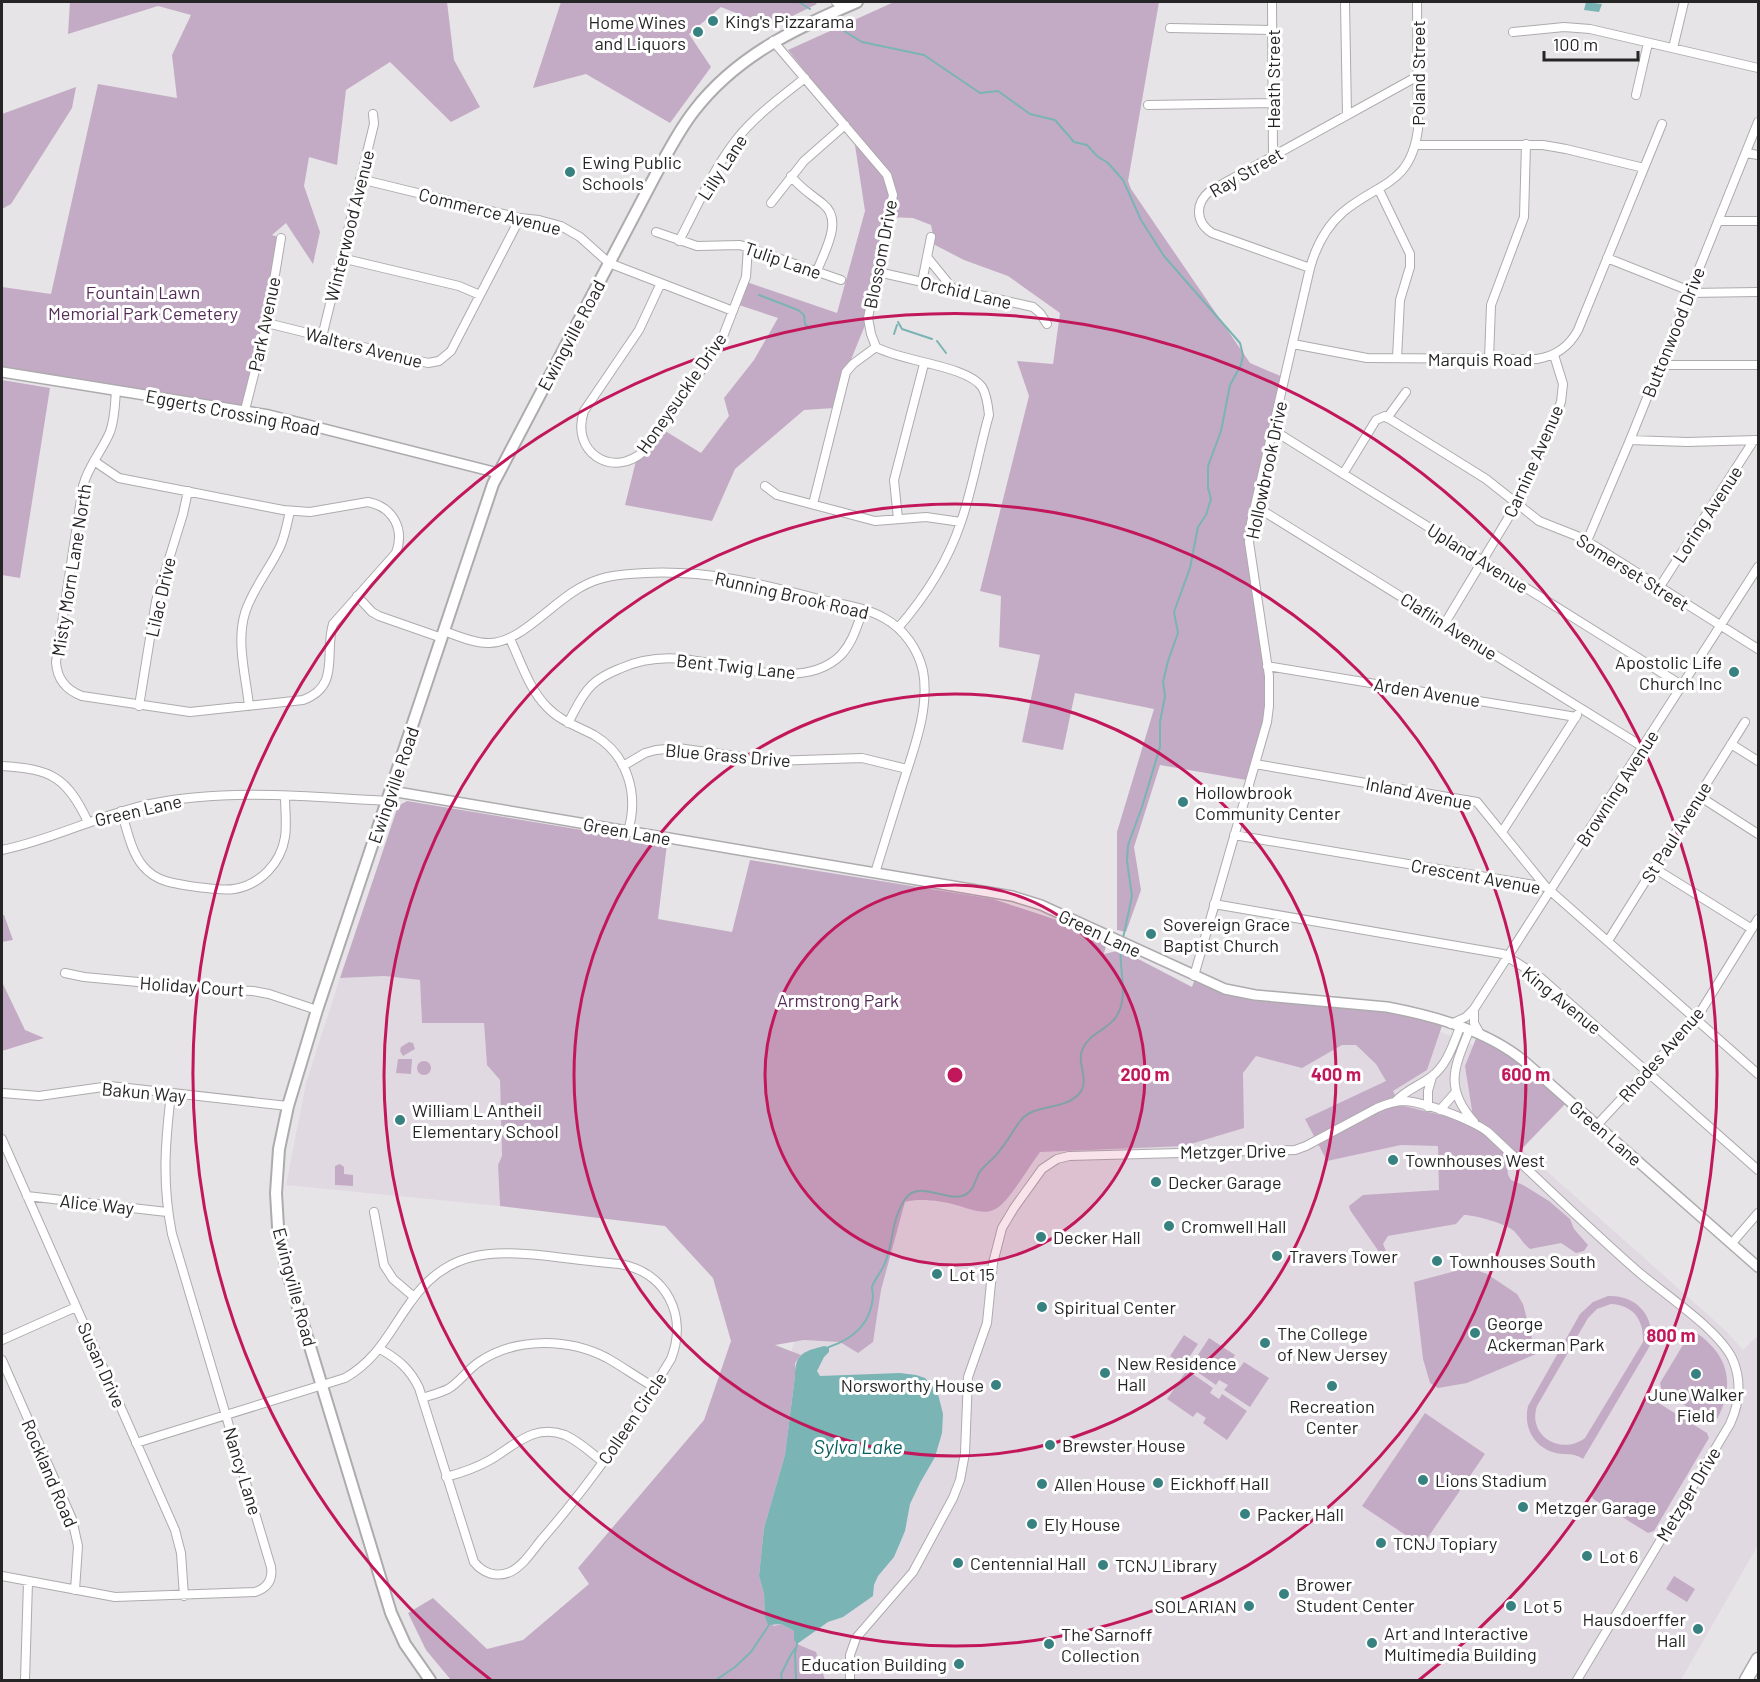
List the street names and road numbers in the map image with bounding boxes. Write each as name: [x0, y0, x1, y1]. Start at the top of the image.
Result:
street label: Poland Street: [1407, 20, 1429, 126]
street label: Heath Street: [1262, 29, 1284, 129]
street label: Lilly Lane: [693, 130, 751, 204]
street label: Ray Street: [1205, 142, 1287, 202]
street label: Winterwood Avenue: [319, 148, 379, 304]
street label: Commerce Avenue: [416, 183, 564, 239]
street label: Blossom Drive: [859, 198, 901, 310]
street label: Tulip Lane: [742, 237, 824, 283]
street label: Buttonwood Drive: [1637, 264, 1709, 400]
street label: Orchid Lane: [918, 271, 1014, 313]
street label: Park Avenue: [243, 275, 285, 373]
street label: Ewingville Road: [533, 276, 609, 394]
street label: Walters Avenue: [303, 322, 425, 372]
street label: Honeysuckle Drive: [631, 328, 731, 458]
street label: Marquis Road: [1428, 348, 1532, 370]
street label: Eggerts Crossing Road: [144, 384, 322, 440]
street label: Hollowbrook Drive: [1241, 399, 1291, 541]
street label: Carnine Avenue: [1498, 401, 1568, 521]
street label: Loring Avenue: [1667, 461, 1747, 567]
street label: Misty Morn Lane North: [47, 482, 95, 658]
street label: Upland Avenue: [1423, 518, 1533, 598]
street label: Somerset Street: [1573, 529, 1693, 615]
street label: Lilac Drive: [140, 555, 180, 639]
street label: Running Brook Road: [713, 567, 871, 623]
street label: Claflin Avenue: [1397, 588, 1501, 664]
street label: Bent Twig Lane: [675, 649, 797, 683]
street label: Arden Avenue: [1372, 673, 1482, 711]
street label: Ewingville Road: [363, 724, 423, 846]
street label: Browning Avenue: [1571, 726, 1663, 850]
street label: Blue Grass Drive: [664, 739, 792, 771]
street label: Inland Avenue: [1364, 772, 1474, 814]
street label: St Paul Avenue: [1636, 777, 1716, 887]
street label: Green Lane: [92, 789, 184, 831]
street label: Green Lane: [581, 812, 673, 850]
street label: Crescent Avenue: [1409, 854, 1543, 898]
street label: Green Lane: [1055, 904, 1145, 962]
street label: King Avenue: [1518, 961, 1606, 1039]
street label: Holiday Court: [139, 971, 245, 1001]
street label: Rhodes Avenue: [1614, 1002, 1708, 1106]
street label: Bakun Way: [101, 1077, 187, 1107]
street label: Green Lane: [1565, 1096, 1647, 1170]
street label: Metzger Drive: [1180, 1139, 1286, 1163]
street label: Alice Way: [59, 1189, 135, 1219]
street label: Ewingville Road: [269, 1225, 321, 1349]
street label: Susan Drive: [73, 1319, 131, 1411]
street label: Colleen Circle: [593, 1368, 671, 1468]
street label: Rockland Road: [17, 1416, 83, 1530]
street label: Nancy Lane: [219, 1424, 267, 1518]
street label: Metzger Drive: [1651, 1443, 1725, 1545]

